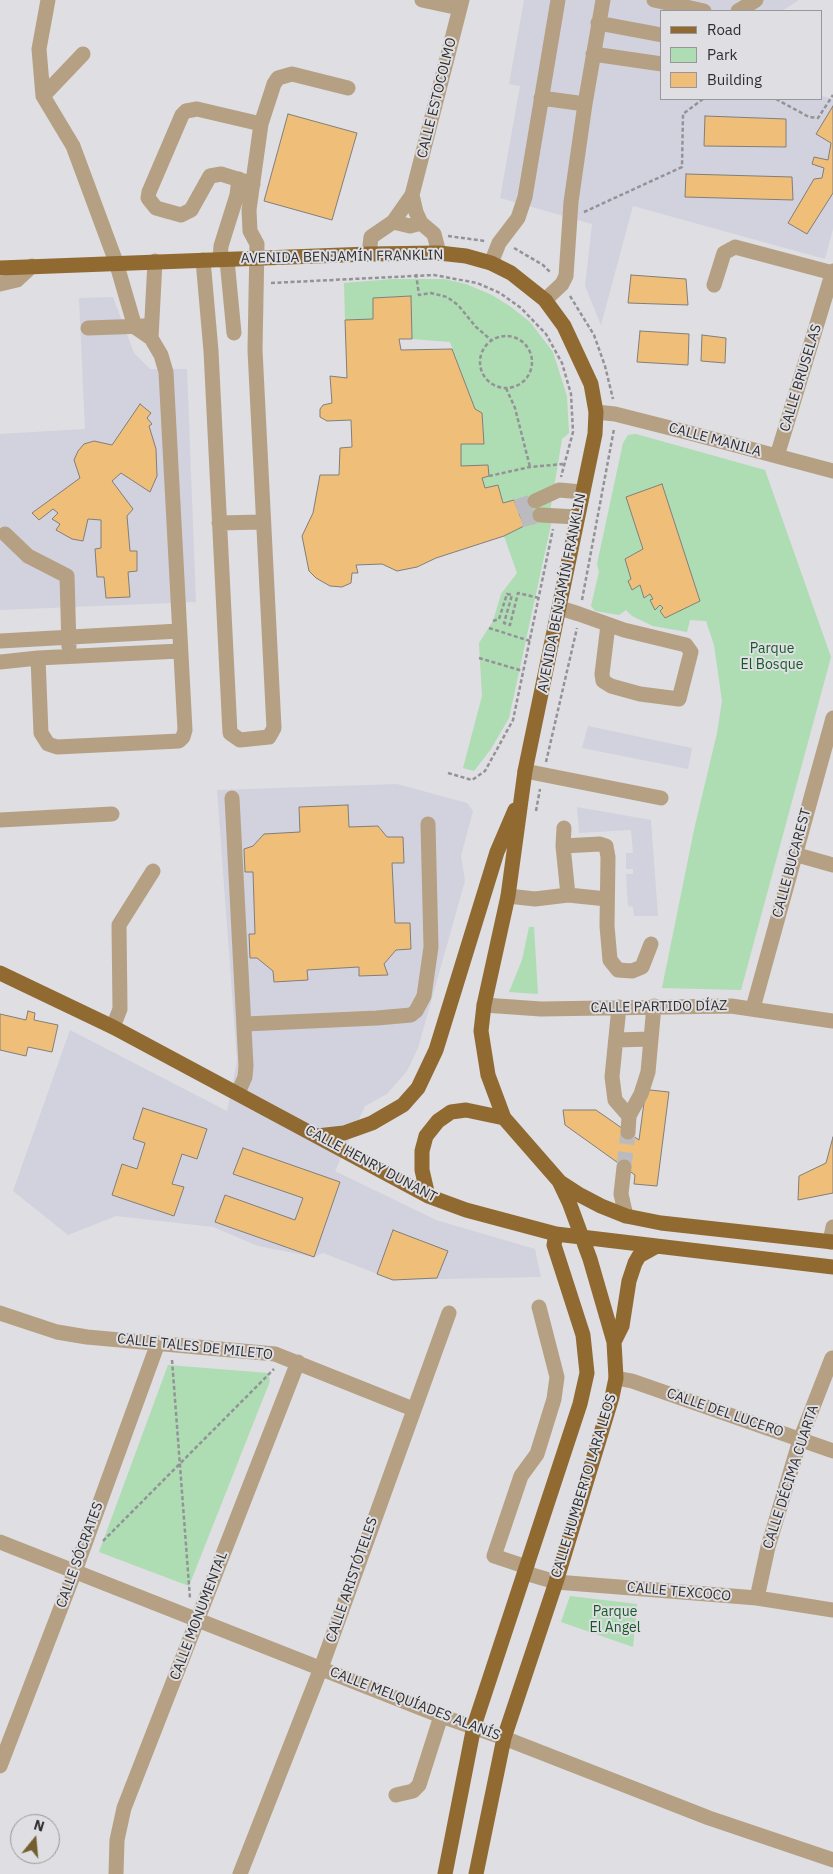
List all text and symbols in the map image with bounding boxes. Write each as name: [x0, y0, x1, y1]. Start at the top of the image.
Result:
legend: [660, 10, 823, 100]
text: Road: [707, 20, 742, 39]
street label: CALLE ESTOCOLMO: [414, 36, 460, 160]
text: Park: [707, 45, 737, 64]
text: Building: [707, 70, 762, 89]
street label: AVENIDA BENJAMÍN FRANKLIN: [241, 247, 443, 267]
street label: CALLE BRUSELAS: [777, 322, 825, 434]
street label: CALLE MANILA: [667, 420, 763, 460]
street label: AVENIDA BENJAMÍN FRANKLIN: [534, 492, 590, 694]
park label: Parque El Bosque: [741, 641, 803, 674]
street label: CALLE BUCAREST: [769, 806, 815, 920]
street label: CALLE PARTIDO DÍAZ: [590, 997, 728, 1017]
street label: CALLE HENRY DUNANT: [302, 1122, 440, 1206]
street label: CALLE TALES DE MILETO: [116, 1330, 274, 1364]
street label: CALLE DEL LUCERO: [664, 1385, 786, 1441]
street label: CALLE HUMBERTO LARA LEOS: [548, 1392, 620, 1580]
street label: CALLE DÉCIMA CUARTA: [760, 1403, 822, 1551]
street label: CALLE SÓCRATES: [53, 1500, 107, 1610]
street label: CALLE ARISTÓTELES: [323, 1515, 381, 1645]
street label: CALLE MONUMENTAL: [167, 1549, 231, 1683]
street label: CALLE TEXCOCO: [626, 1579, 732, 1605]
park label: Parque El Angel: [589, 1604, 641, 1636]
street label: CALLE MELQUÍADES ALANÍS: [327, 1664, 503, 1744]
north arrow: [10, 1814, 60, 1864]
text: N: [32, 1816, 47, 1836]

